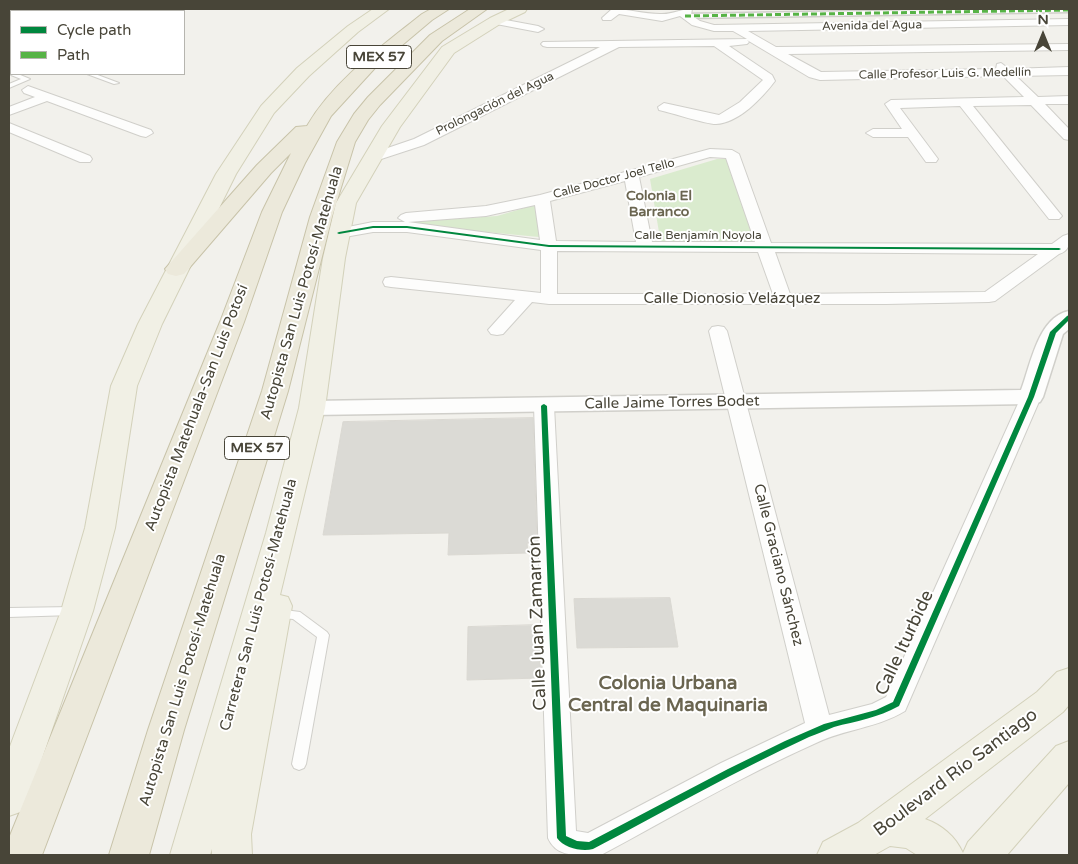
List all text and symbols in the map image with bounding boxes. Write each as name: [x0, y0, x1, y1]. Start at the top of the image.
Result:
legend: [10, 10, 185, 75]
north arrow: [1018, 10, 1068, 60]
text: N: [1037, 11, 1049, 28]
street label: Avenida del Agua: [822, 18, 922, 34]
text: Cycle path: [57, 21, 131, 39]
text: Path: [57, 46, 90, 64]
road number: MEX 57: [346, 46, 412, 68]
street label: Calle Profesor Luis G. Medellín: [859, 65, 1031, 83]
street label: Prolongación del Agua: [434, 69, 556, 139]
street label: Calle Doctor Joel Tello: [552, 156, 676, 202]
street label: Autopista San Luis Potosí-Matehuala: [257, 164, 347, 422]
district label: Colonia El Barranco: [626, 188, 692, 220]
street label: Calle Benjamín Noyola: [634, 229, 762, 243]
street label: Autopista Matehuala-San Luis Potosí: [142, 282, 252, 534]
street label: Calle Dionosio Velázquez: [643, 290, 821, 308]
street label: Calle Jaime Torres Bodet: [584, 392, 760, 414]
road number: MEX 57: [224, 436, 290, 459]
street label: Carretera San Luis Potosí-Matehuala: [217, 477, 301, 733]
street label: Calle Graciano Sánchez: [749, 482, 807, 648]
street label: Calle Juan Zamarrón: [524, 535, 552, 711]
street label: Autopista San Luis Potosí-Matehuala: [136, 552, 230, 808]
street label: Calle Iturbide: [871, 587, 939, 699]
district label: Colonia Urbana Central de Maquinaria: [568, 673, 768, 717]
street label: Boulevard Río Santiago: [870, 704, 1042, 842]

